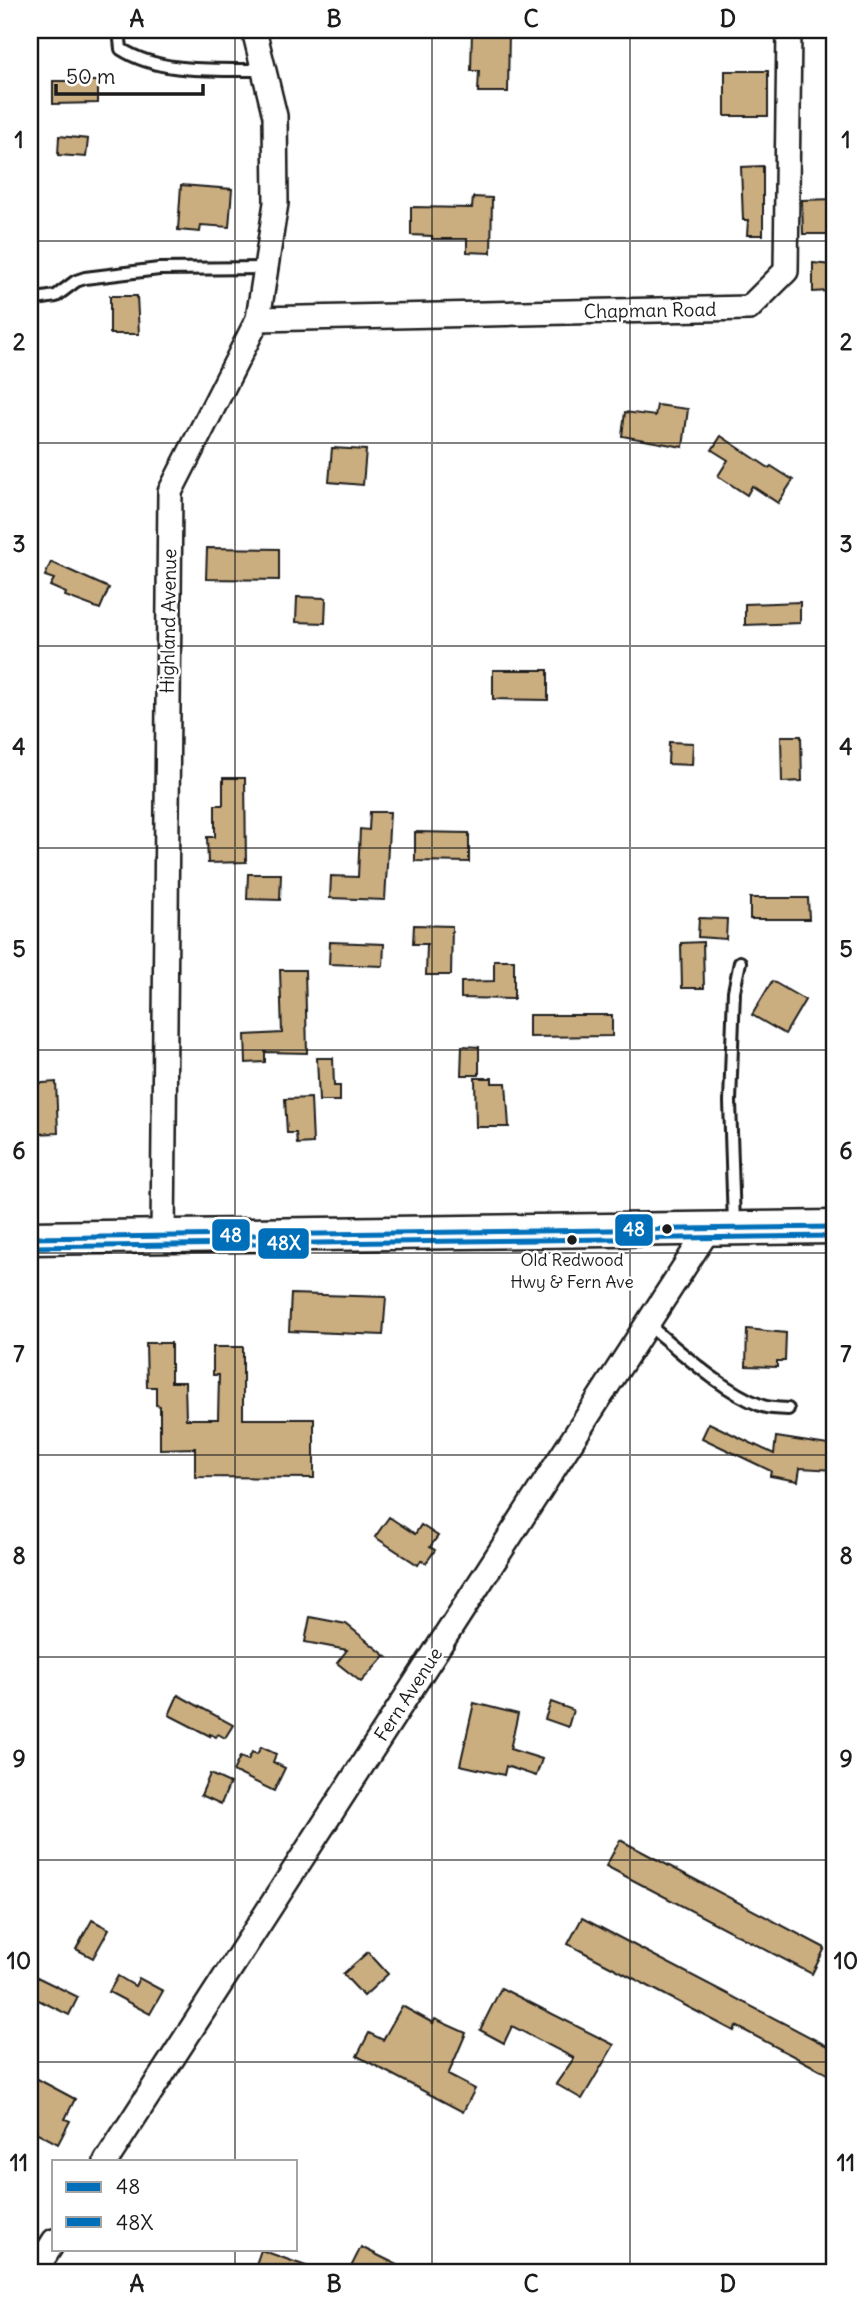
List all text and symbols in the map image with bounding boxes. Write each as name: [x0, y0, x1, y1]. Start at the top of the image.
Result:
text: A: [130, 4, 145, 33]
text: B: [326, 4, 342, 33]
text: C: [523, 4, 539, 33]
text: D: [720, 4, 736, 33]
scale bar: [56, 52, 203, 96]
text: 50 m: [66, 63, 115, 90]
text: 1: [14, 125, 24, 154]
text: 1: [841, 125, 851, 154]
street label: Chapman Road: [583, 297, 717, 323]
text: 2: [13, 327, 26, 356]
text: 2: [840, 327, 853, 356]
text: 3: [12, 529, 26, 558]
text: 3: [839, 529, 853, 558]
street label: Highland Avenue: [155, 548, 181, 694]
text: 4: [12, 732, 26, 761]
text: 4: [839, 732, 853, 761]
text: 5: [12, 934, 26, 963]
text: 5: [839, 934, 853, 963]
text: 6: [12, 1136, 26, 1165]
text: 6: [839, 1136, 853, 1165]
line badge: 48: [614, 1213, 654, 1247]
text: 48: [623, 1217, 645, 1241]
line badge: 48: [211, 1218, 251, 1252]
unlabelled marker: [660, 1222, 674, 1236]
text: 48: [220, 1223, 242, 1247]
line badge: 48X: [257, 1227, 310, 1260]
text: 48X: [267, 1231, 301, 1255]
marker: Old Redwood Hwy & Fern Ave: [565, 1233, 579, 1247]
place label: Old Redwood Hwy & Fern Ave: [510, 1249, 634, 1293]
text: 7: [13, 1339, 25, 1368]
text: 7: [840, 1339, 852, 1368]
text: 8: [12, 1541, 26, 1570]
text: 8: [839, 1541, 853, 1570]
street label: Fern Avenue: [369, 1643, 447, 1745]
text: 9: [12, 1744, 26, 1773]
text: 9: [839, 1744, 853, 1773]
text: 10: [7, 1946, 31, 1975]
text: 10: [834, 1946, 858, 1975]
text: 11: [10, 2148, 28, 2177]
text: 11: [837, 2148, 855, 2177]
legend: [52, 2160, 298, 2250]
text: 48: [116, 2173, 140, 2200]
text: 48X: [116, 2209, 153, 2236]
text: A: [130, 2269, 145, 2298]
text: B: [326, 2269, 342, 2298]
text: C: [523, 2269, 539, 2298]
text: D: [720, 2269, 736, 2298]

